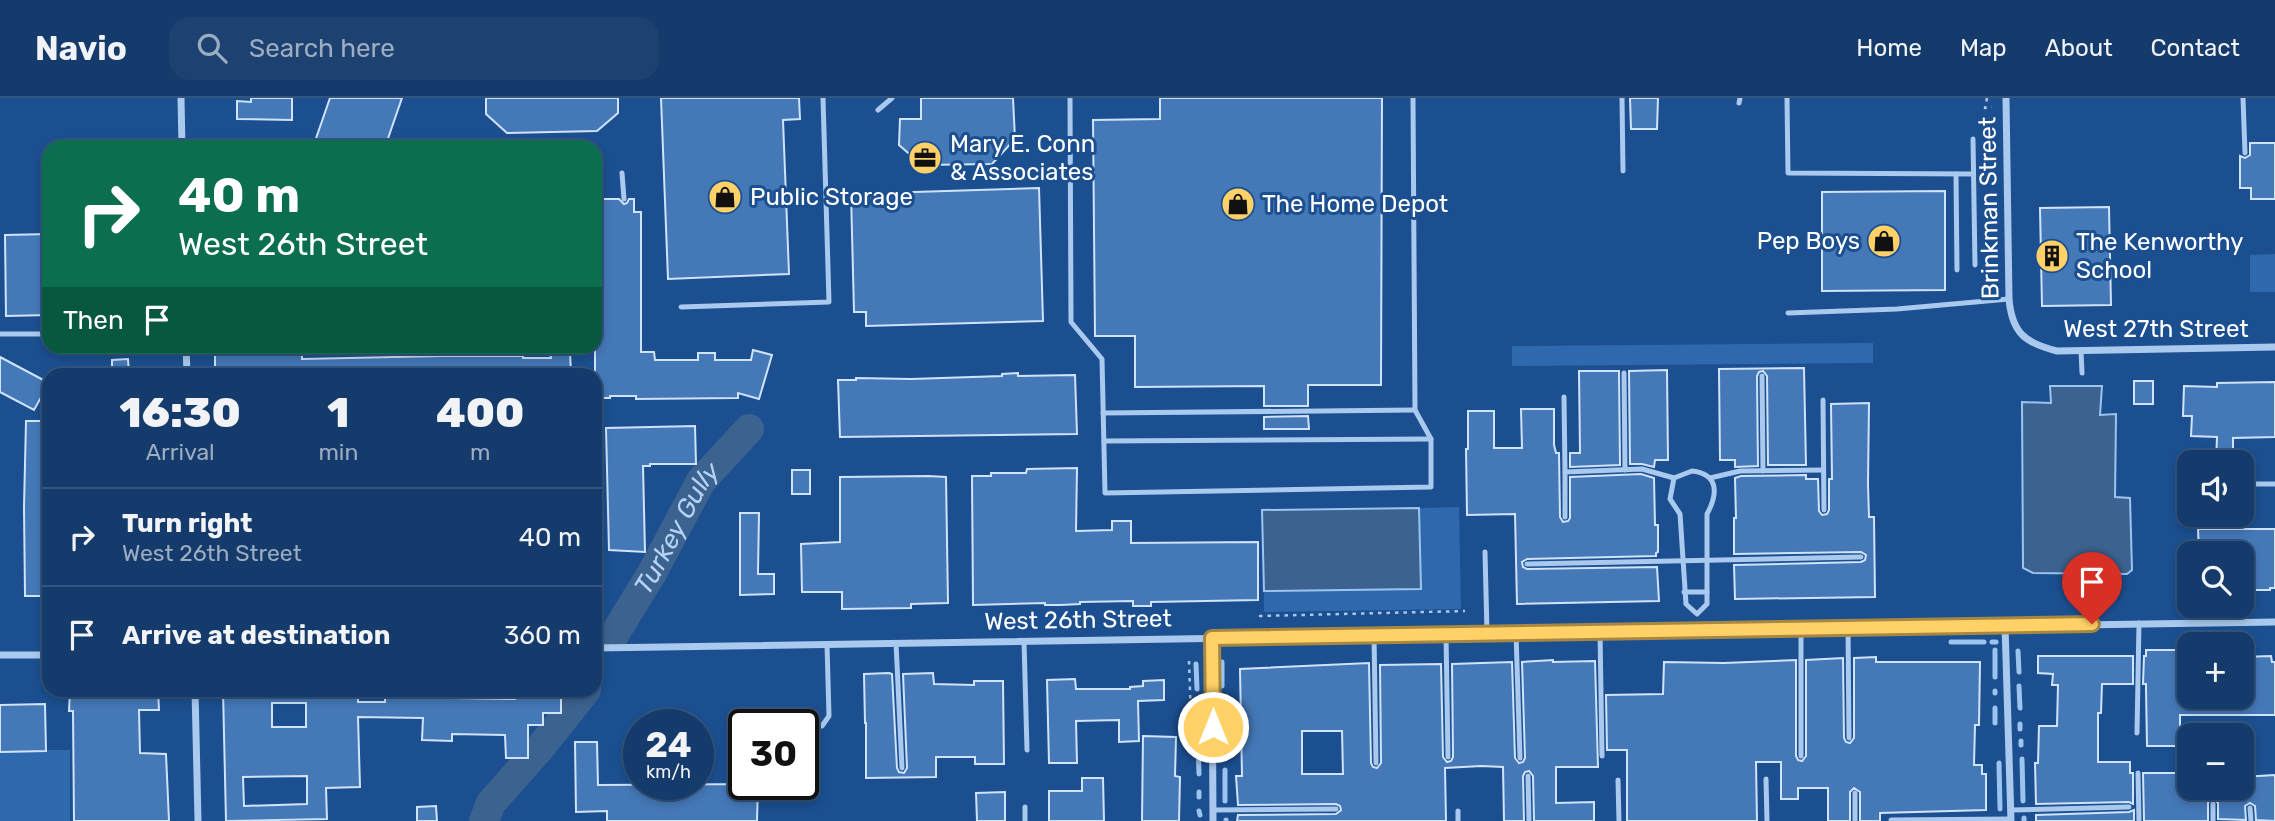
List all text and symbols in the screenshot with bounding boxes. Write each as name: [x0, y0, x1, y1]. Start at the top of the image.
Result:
search box: [169, 17, 659, 80]
text: Navio: [35, 29, 127, 68]
icon: search: [193, 29, 231, 67]
text: Search here: [249, 33, 395, 64]
text: Home: [1856, 34, 1922, 62]
text: Map: [1960, 34, 2007, 62]
text: About: [2045, 34, 2113, 62]
text: Contact: [2151, 34, 2240, 62]
street label: Brinkman Street: [1973, 117, 2005, 299]
place label: Mary E. Conn & Associates: [950, 130, 1095, 186]
office icon: Mary E. Conn & Associates: [906, 139, 944, 177]
text: 40 m: [178, 166, 300, 224]
icon: right: [63, 168, 154, 259]
shop icon: Public Storage: [706, 178, 744, 216]
place label: Public Storage: [750, 183, 913, 211]
shop icon: The Home Depot: [1219, 185, 1257, 223]
place label: The Home Depot: [1262, 190, 1448, 218]
shop icon: Pep Boys: [1865, 222, 1903, 260]
text: West 26th Street: [178, 225, 428, 263]
place label: Pep Boys: [1757, 227, 1860, 255]
place label: The Kenworthy School: [2076, 228, 2244, 284]
building icon: The Kenworthy School: [2033, 237, 2071, 275]
icon: arrive: [138, 301, 176, 339]
text: Then: [63, 305, 124, 336]
street label: West 27th Street: [2063, 315, 2249, 343]
text: 16:30: [120, 388, 241, 438]
text: 1: [327, 388, 349, 438]
text: 400: [436, 388, 524, 438]
text: Arrival: [146, 438, 215, 466]
text: min: [318, 438, 358, 466]
text: m: [470, 438, 490, 466]
map controls: [2177, 450, 2254, 800]
button: sound: [2177, 450, 2254, 527]
water label: Turkey Gully: [627, 455, 727, 600]
text: Turn right: [122, 508, 252, 539]
icon: right: [63, 518, 101, 556]
text: 40 m: [519, 522, 581, 553]
text: West 26th Street: [122, 539, 302, 567]
button: search: [2177, 541, 2254, 618]
pin: [2062, 552, 2122, 624]
icon: arrive: [2073, 563, 2111, 601]
street label: West 26th Street: [984, 604, 1172, 636]
icon: arrive: [63, 616, 101, 654]
text: Arrive at destination: [122, 620, 390, 651]
text: 360 m: [504, 620, 581, 651]
button: +: [2177, 632, 2254, 709]
position arrow: [1176, 690, 1250, 764]
speed limit sign: 30: [728, 709, 819, 800]
button: −: [2177, 723, 2254, 800]
text: 24: [645, 724, 692, 766]
text: km/h: [646, 761, 691, 783]

